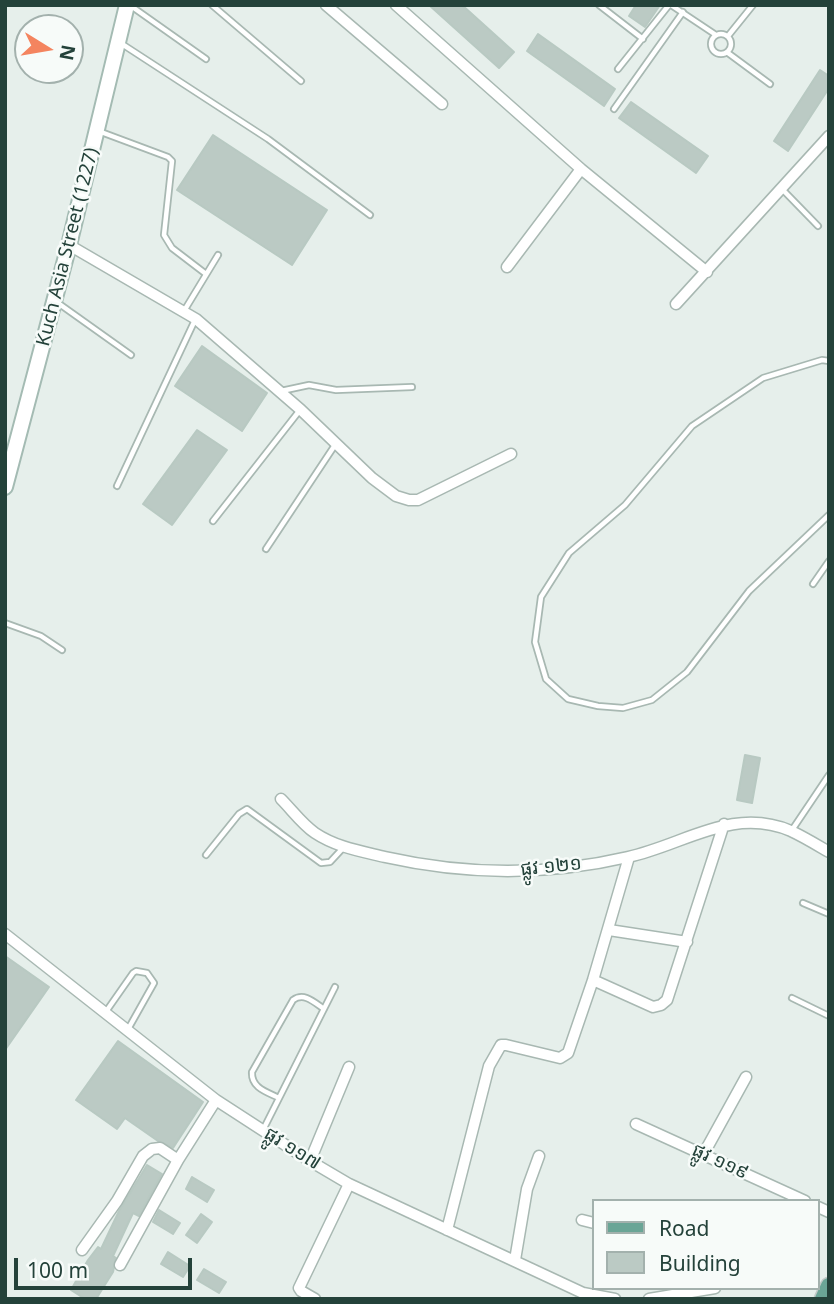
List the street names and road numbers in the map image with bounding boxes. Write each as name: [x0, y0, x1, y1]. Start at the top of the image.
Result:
street label: Kuch Asia Street (1227): [32, 145, 104, 349]
street label: ផ្លូវ ១២១: [519, 852, 583, 882]
street label: ផ្លូវ ១១៧: [260, 1123, 324, 1175]
street label: ផ្លូវ ១១៩: [688, 1139, 752, 1185]

